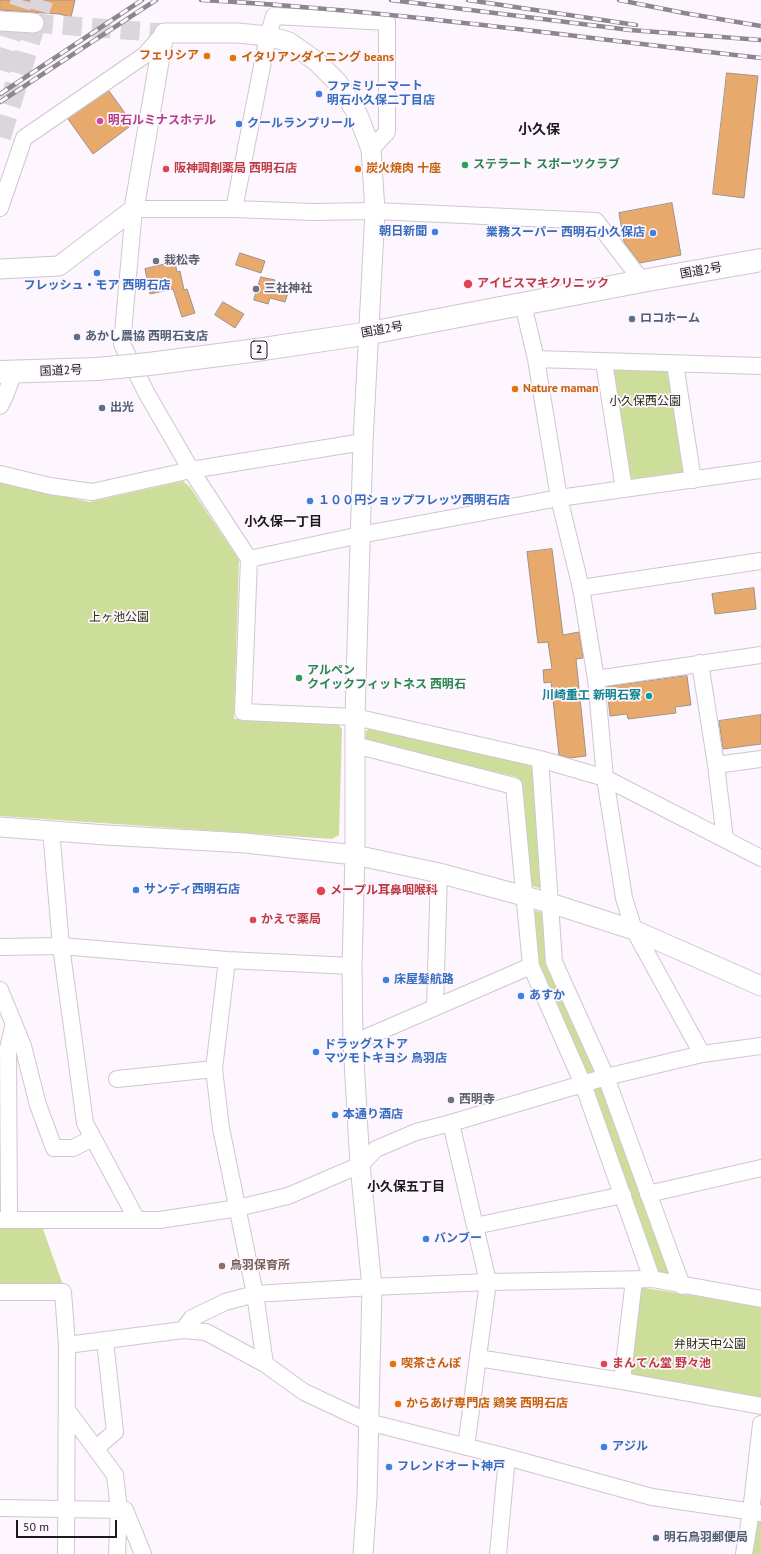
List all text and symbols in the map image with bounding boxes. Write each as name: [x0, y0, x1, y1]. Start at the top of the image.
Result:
place label: フェリシア: [139, 49, 199, 63]
marker: フェリシア: [202, 51, 212, 61]
place label: イタリアンダイニング beans: [241, 51, 394, 65]
marker: イタリアンダイニング beans: [228, 53, 238, 63]
place label: ファミリーマート 明石小久保二丁目店: [327, 80, 435, 108]
marker: ファミリーマート 明石小久保二丁目店: [314, 89, 324, 99]
place label: 明石ルミナスホテル: [108, 114, 216, 128]
marker: 明石ルミナスホテル: [95, 116, 105, 126]
place label: クールランプリール: [247, 117, 355, 131]
marker: クールランプリール: [234, 119, 244, 129]
district label: 小久保: [518, 122, 560, 138]
place label: ステラート スポーツクラブ: [473, 158, 620, 172]
marker: ステラート スポーツクラブ: [460, 160, 470, 170]
place label: 阪神調剤薬局 西明石店: [174, 162, 297, 176]
place label: 炭火焼肉 十座: [366, 162, 441, 176]
marker: 阪神調剤薬局 西明石店: [161, 164, 171, 174]
marker: 炭火焼肉 十座: [353, 164, 363, 174]
place label: 朝日新聞: [379, 225, 427, 239]
place label: 業務スーパー 西明石小久保店: [486, 226, 645, 240]
marker: 朝日新聞: [430, 227, 440, 237]
marker: 業務スーパー 西明石小久保店: [648, 228, 658, 238]
place label: 栽松寺: [164, 254, 200, 268]
marker: 栽松寺: [151, 256, 161, 266]
street label: 国道2号: [679, 260, 723, 282]
marker: フレッシュ・モア 西明石店: [92, 268, 102, 278]
place label: アイビスマキクリニック: [477, 277, 609, 291]
marker: アイビスマキクリニック: [462, 278, 474, 290]
place label: フレッシュ・モア 西明石店: [23, 279, 171, 293]
place label: 三社神社: [264, 282, 312, 296]
marker: 三社神社: [251, 284, 261, 294]
place label: ロコホーム: [640, 312, 700, 326]
marker: ロコホーム: [627, 314, 637, 324]
street label: 国道2号: [360, 319, 404, 341]
place label: あかし農協 西明石支店: [85, 330, 208, 344]
marker: あかし農協 西明石支店: [72, 332, 82, 342]
road number: 2: [251, 341, 267, 359]
street label: 国道2号: [39, 363, 83, 379]
place label: Nature maman: [523, 382, 599, 396]
marker: Nature maman: [510, 384, 520, 394]
park label: 小久保西公園: [609, 395, 681, 409]
place label: 出光: [110, 401, 134, 415]
marker: 出光: [97, 403, 107, 413]
place label: １００円ショップフレッツ西明石店: [318, 494, 510, 508]
marker: １００円ショップフレッツ西明石店: [305, 496, 315, 506]
district label: 小久保一丁目: [244, 514, 322, 530]
park label: 上ヶ池公園: [89, 611, 149, 625]
place label: アルペン クイックフィットネス 西明石: [307, 664, 466, 692]
marker: アルペン クイックフィットネス 西明石: [294, 673, 304, 683]
place label: 川崎重工 新明石寮: [542, 689, 641, 703]
marker: 川崎重工 新明石寮: [644, 691, 654, 701]
place label: サンディ西明石店: [144, 883, 240, 897]
place label: メープル耳鼻咽喉科: [330, 884, 438, 898]
marker: サンディ西明石店: [131, 885, 141, 895]
marker: メープル耳鼻咽喉科: [315, 885, 327, 897]
place label: かえで薬局: [261, 913, 321, 927]
marker: かえで薬局: [248, 915, 258, 925]
place label: 床屋髪航路: [394, 973, 454, 987]
marker: 床屋髪航路: [381, 975, 391, 985]
place label: あすか: [529, 989, 565, 1003]
marker: あすか: [516, 991, 526, 1001]
place label: ドラッグストア マツモトキヨシ 鳥羽店: [324, 1038, 447, 1066]
marker: ドラッグストア マツモトキヨシ 鳥羽店: [311, 1047, 321, 1057]
place label: 西明寺: [459, 1093, 495, 1107]
marker: 西明寺: [446, 1095, 456, 1105]
place label: 本通り酒店: [343, 1108, 403, 1122]
marker: 本通り酒店: [330, 1110, 340, 1120]
district label: 小久保五丁目: [367, 1179, 445, 1195]
place label: バンブー: [434, 1232, 482, 1246]
marker: バンブー: [421, 1234, 431, 1244]
place label: 鳥羽保育所: [230, 1259, 290, 1273]
marker: 鳥羽保育所: [217, 1261, 227, 1271]
park label: 弁財天中公園: [674, 1338, 746, 1352]
place label: 喫茶さんぽ: [401, 1357, 461, 1371]
place label: まんてん堂 野々池: [612, 1357, 711, 1371]
marker: 喫茶さんぽ: [388, 1359, 398, 1369]
marker: まんてん堂 野々池: [599, 1359, 609, 1369]
place label: からあげ専門店 鶏笑 西明石店: [406, 1397, 568, 1411]
marker: からあげ専門店 鶏笑 西明石店: [393, 1399, 403, 1409]
place label: アジル: [612, 1440, 648, 1454]
marker: アジル: [599, 1442, 609, 1452]
place label: フレンドオート神戸: [397, 1460, 505, 1474]
marker: フレンドオート神戸: [384, 1462, 394, 1472]
scale bar: [18, 1512, 119, 1538]
text: 50 m: [23, 1519, 49, 1534]
place label: 明石鳥羽郵便局: [664, 1531, 748, 1545]
marker: 明石鳥羽郵便局: [651, 1533, 661, 1543]

